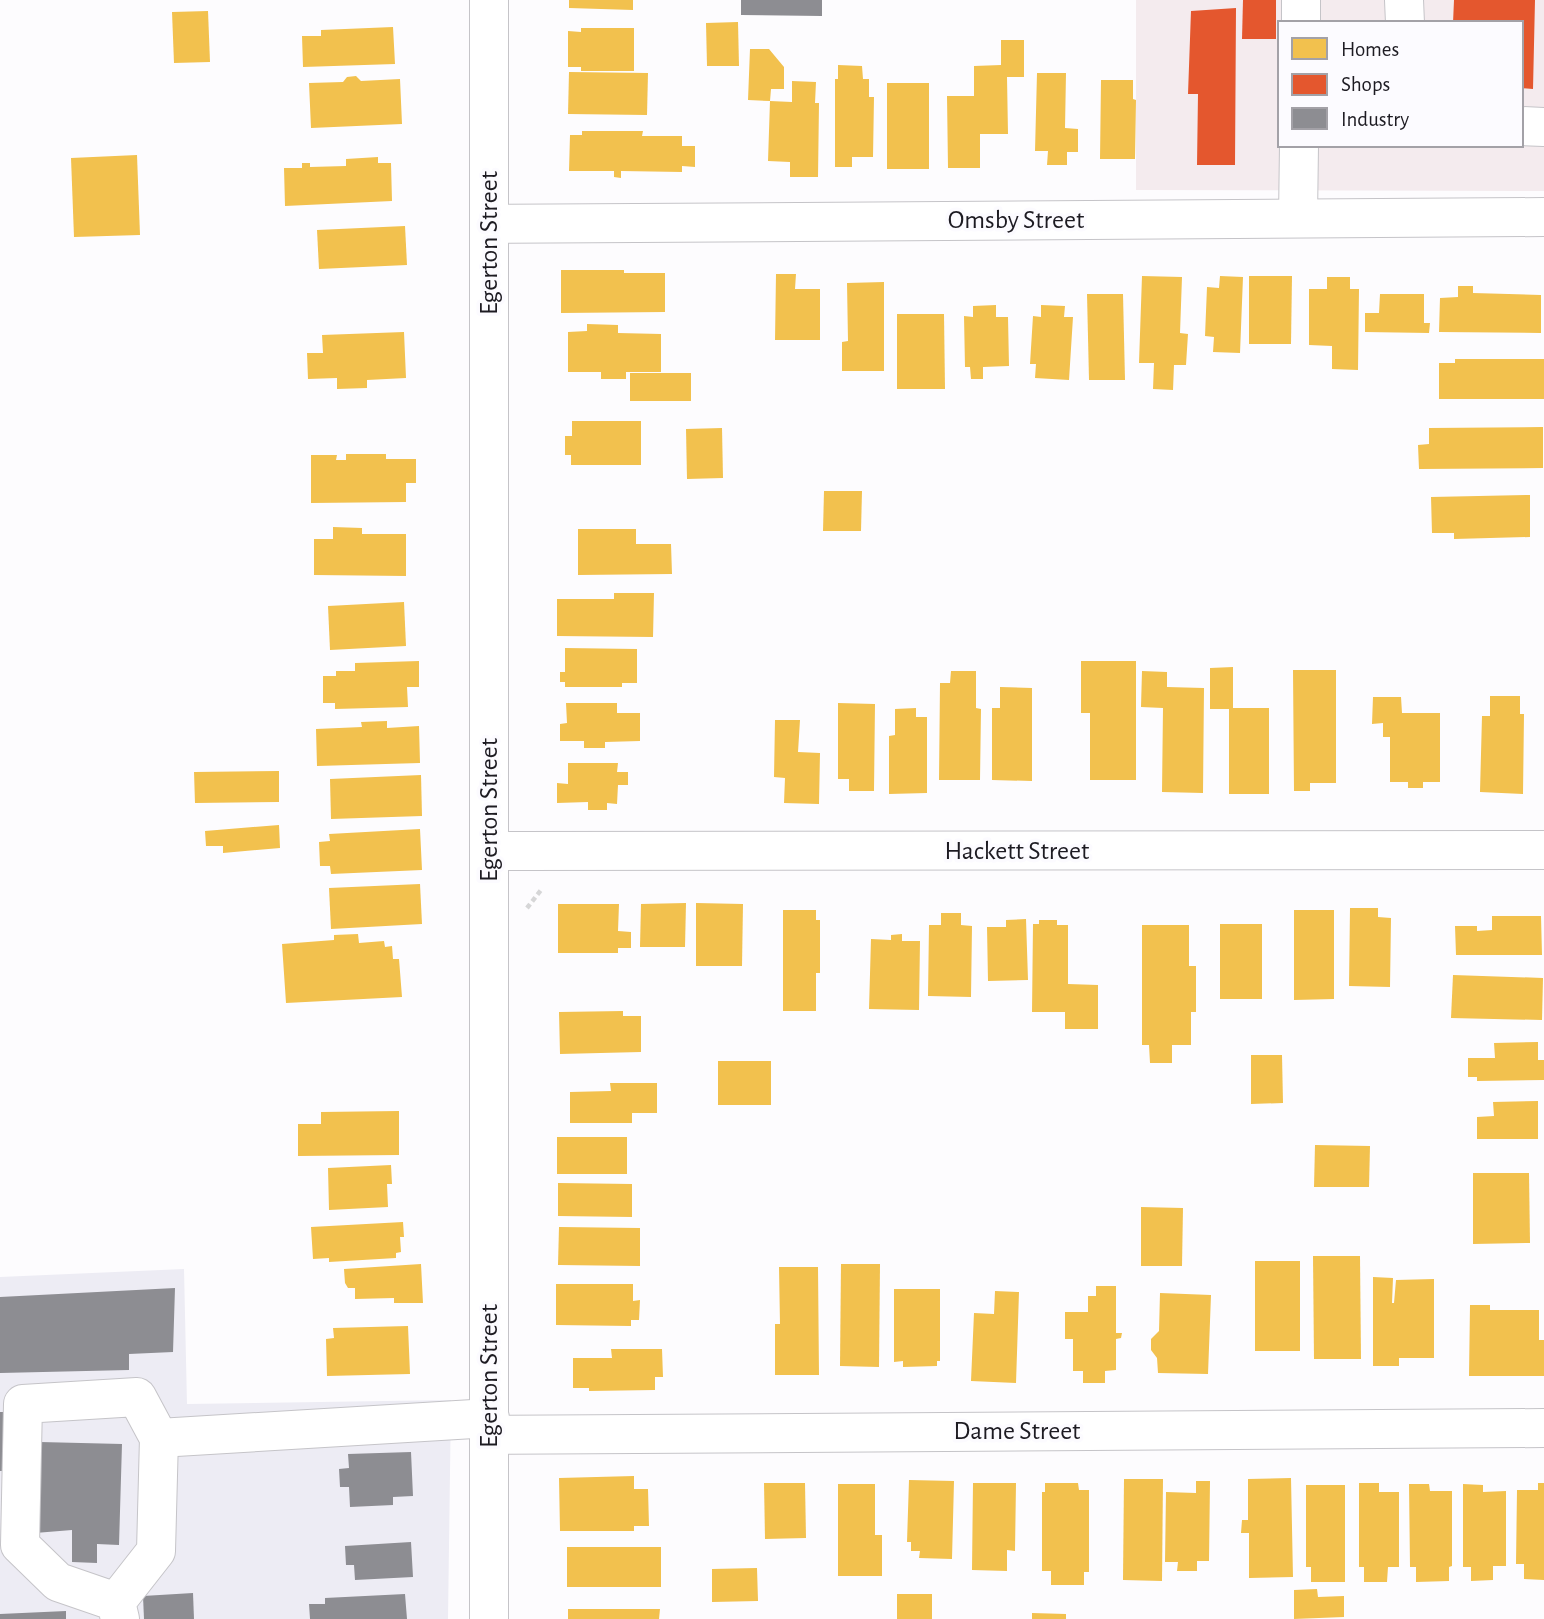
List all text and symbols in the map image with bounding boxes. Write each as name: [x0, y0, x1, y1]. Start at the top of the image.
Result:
legend: [1278, 21, 1523, 147]
text: Homes: [1341, 39, 1399, 60]
text: Shops: [1341, 74, 1390, 95]
text: Industry: [1341, 109, 1409, 130]
street label: Egerton Street: [476, 171, 502, 315]
street label: Omsby Street: [948, 207, 1084, 233]
street label: Egerton Street: [476, 738, 502, 882]
street label: Hackett Street: [945, 838, 1089, 864]
street label: Egerton Street: [476, 1304, 502, 1448]
street label: Dame Street: [954, 1418, 1080, 1444]

